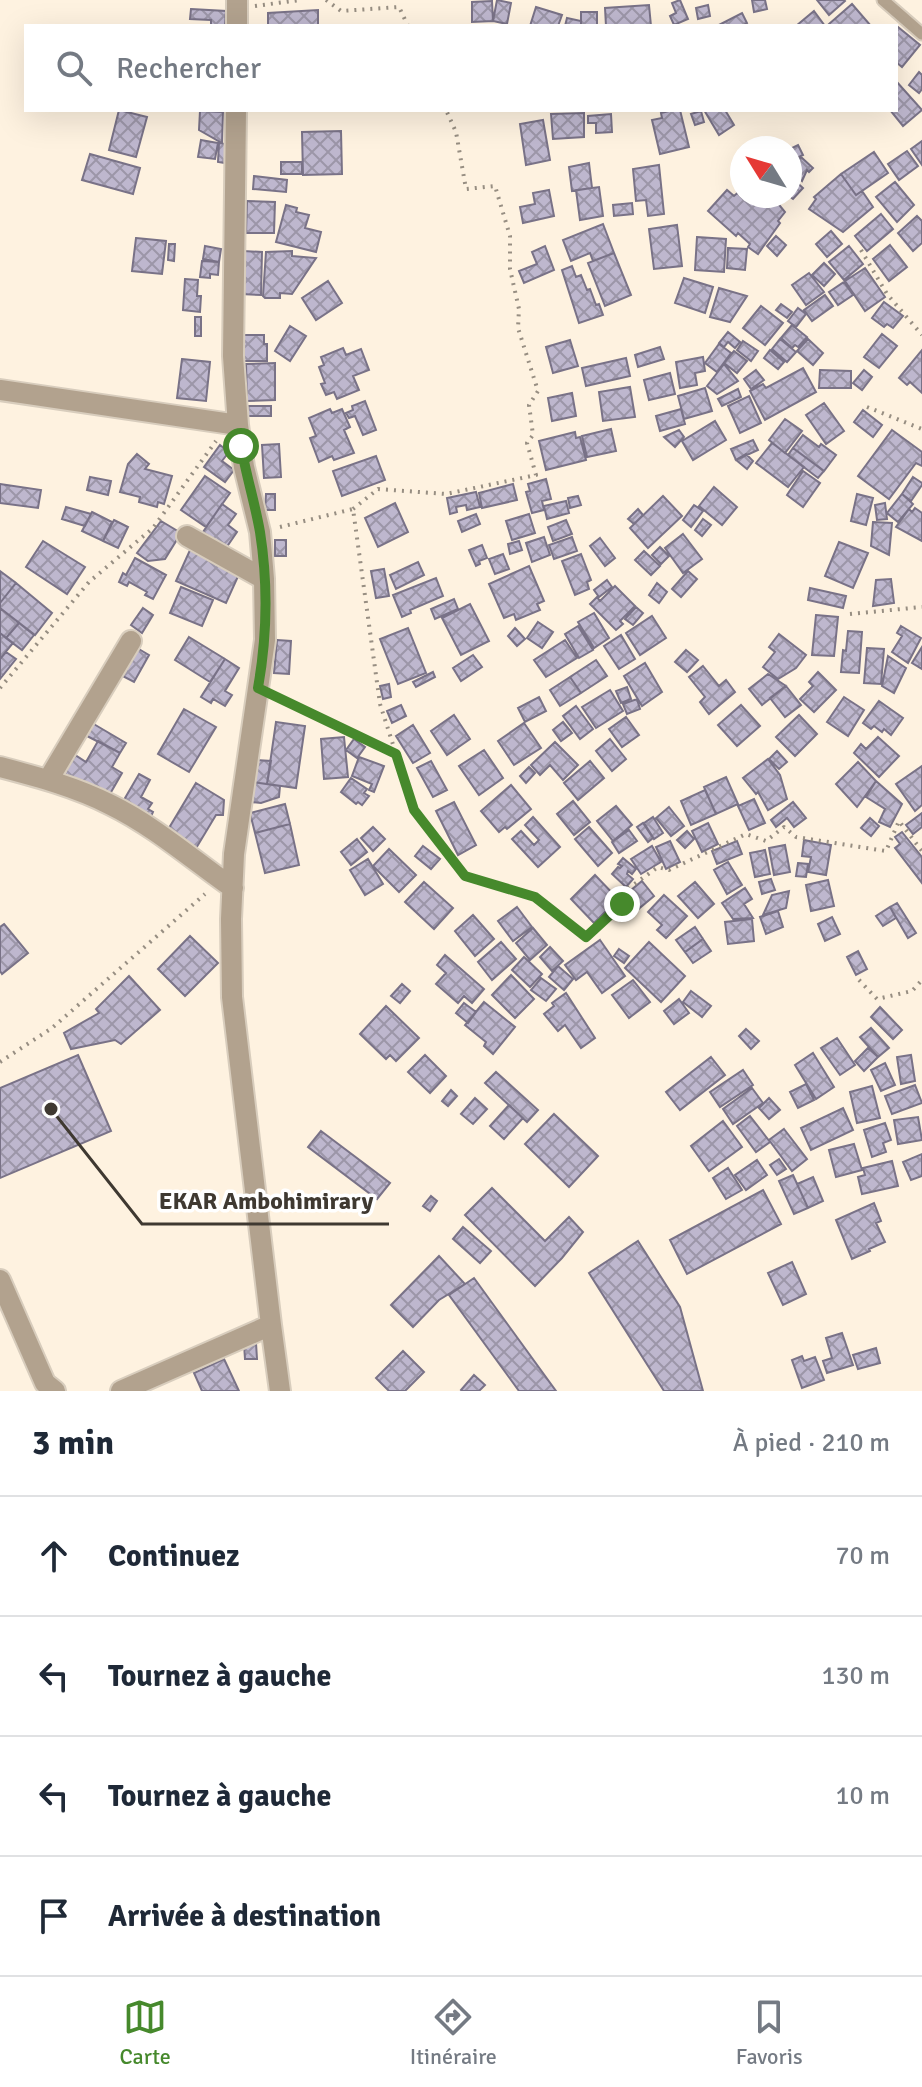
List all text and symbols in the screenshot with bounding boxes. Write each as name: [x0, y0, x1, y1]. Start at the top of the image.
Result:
search box: [24, 24, 898, 112]
icon: search: [52, 46, 96, 90]
text: Rechercher: [116, 50, 261, 87]
north arrow: [730, 136, 802, 208]
route start: [223, 428, 259, 464]
route end: [604, 886, 640, 922]
callout: EKAR Ambohimirary: [142, 1176, 389, 1224]
text: EKAR Ambohimirary: [159, 1186, 373, 1216]
text: 3 min: [32, 1422, 114, 1464]
text: À pied · 210 m: [733, 1427, 890, 1459]
icon: ahead: [32, 1534, 76, 1578]
text: Continuez: [108, 1538, 240, 1575]
text: 70 m: [835, 1540, 890, 1572]
icon: left: [32, 1654, 76, 1698]
text: Tournez à gauche: [108, 1658, 331, 1695]
text: 130 m: [821, 1660, 890, 1692]
icon: left: [32, 1774, 76, 1818]
text: Tournez à gauche: [108, 1778, 331, 1815]
text: 10 m: [835, 1780, 890, 1812]
icon: arrive: [32, 1894, 76, 1938]
text: Arrivée à destination: [108, 1898, 381, 1935]
tab: Carte: [119, 1995, 171, 2070]
tab: Itinéraire: [410, 1995, 497, 2070]
tab: Favoris: [736, 1995, 803, 2070]

